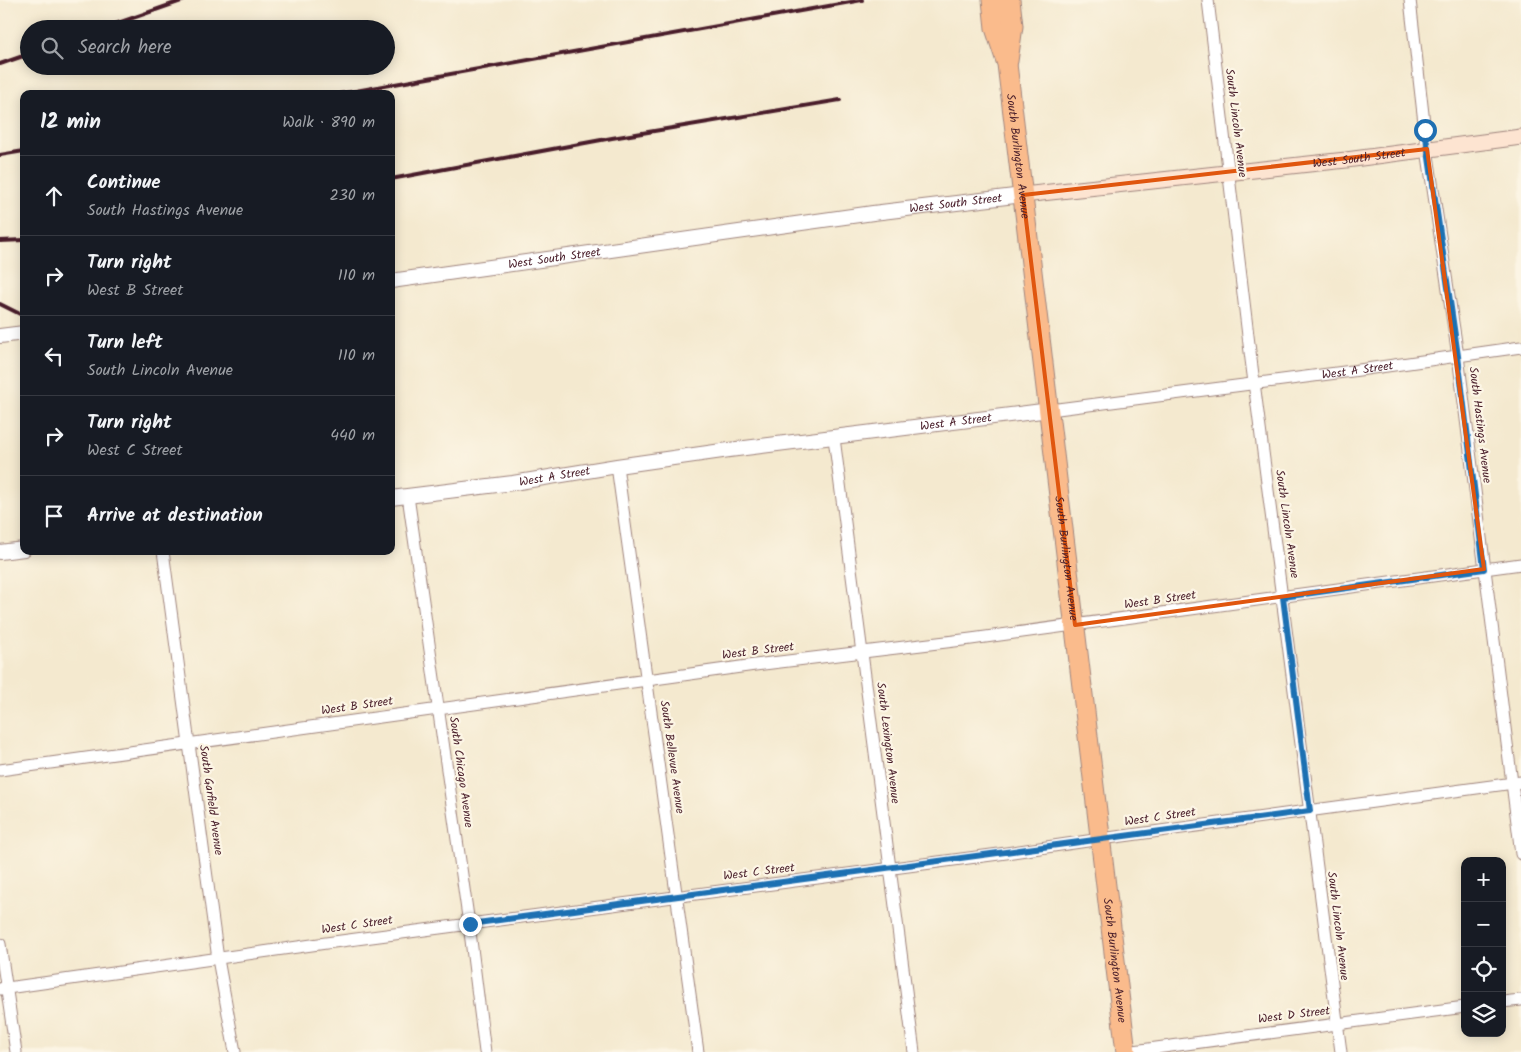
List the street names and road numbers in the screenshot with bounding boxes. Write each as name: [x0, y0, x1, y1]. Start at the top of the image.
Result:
street label: South Lincoln Avenue: [1220, 67, 1252, 179]
street label: South Burlington Avenue: [1001, 93, 1035, 220]
street label: West South Street: [1312, 143, 1407, 173]
street label: West South Street: [908, 188, 1003, 218]
street label: West South Street: [507, 242, 602, 274]
street label: West A Street: [1321, 356, 1395, 384]
street label: South Hastings Avenue: [1463, 366, 1497, 485]
street label: West A Street: [919, 408, 993, 436]
street label: West A Street: [517, 461, 592, 491]
street label: South Lincoln Avenue: [1270, 468, 1304, 580]
street label: South Burlington Avenue: [1050, 495, 1084, 622]
street label: West B Street: [1123, 586, 1197, 614]
street label: West B Street: [721, 637, 795, 665]
street label: South Lexington Avenue: [871, 681, 905, 805]
street label: West B Street: [320, 692, 394, 720]
street label: South Bellevue Avenue: [655, 699, 689, 815]
street label: South Chicago Avenue: [444, 715, 478, 829]
street label: South Garfield Avenue: [194, 744, 228, 857]
street label: West C Street: [1123, 803, 1197, 831]
street label: West C Street: [722, 858, 796, 886]
street label: South Lincoln Avenue: [1322, 870, 1354, 982]
street label: South Burlington Avenue: [1098, 897, 1132, 1024]
street label: West C Street: [320, 911, 394, 939]
street label: West D Street: [1257, 1001, 1331, 1029]

